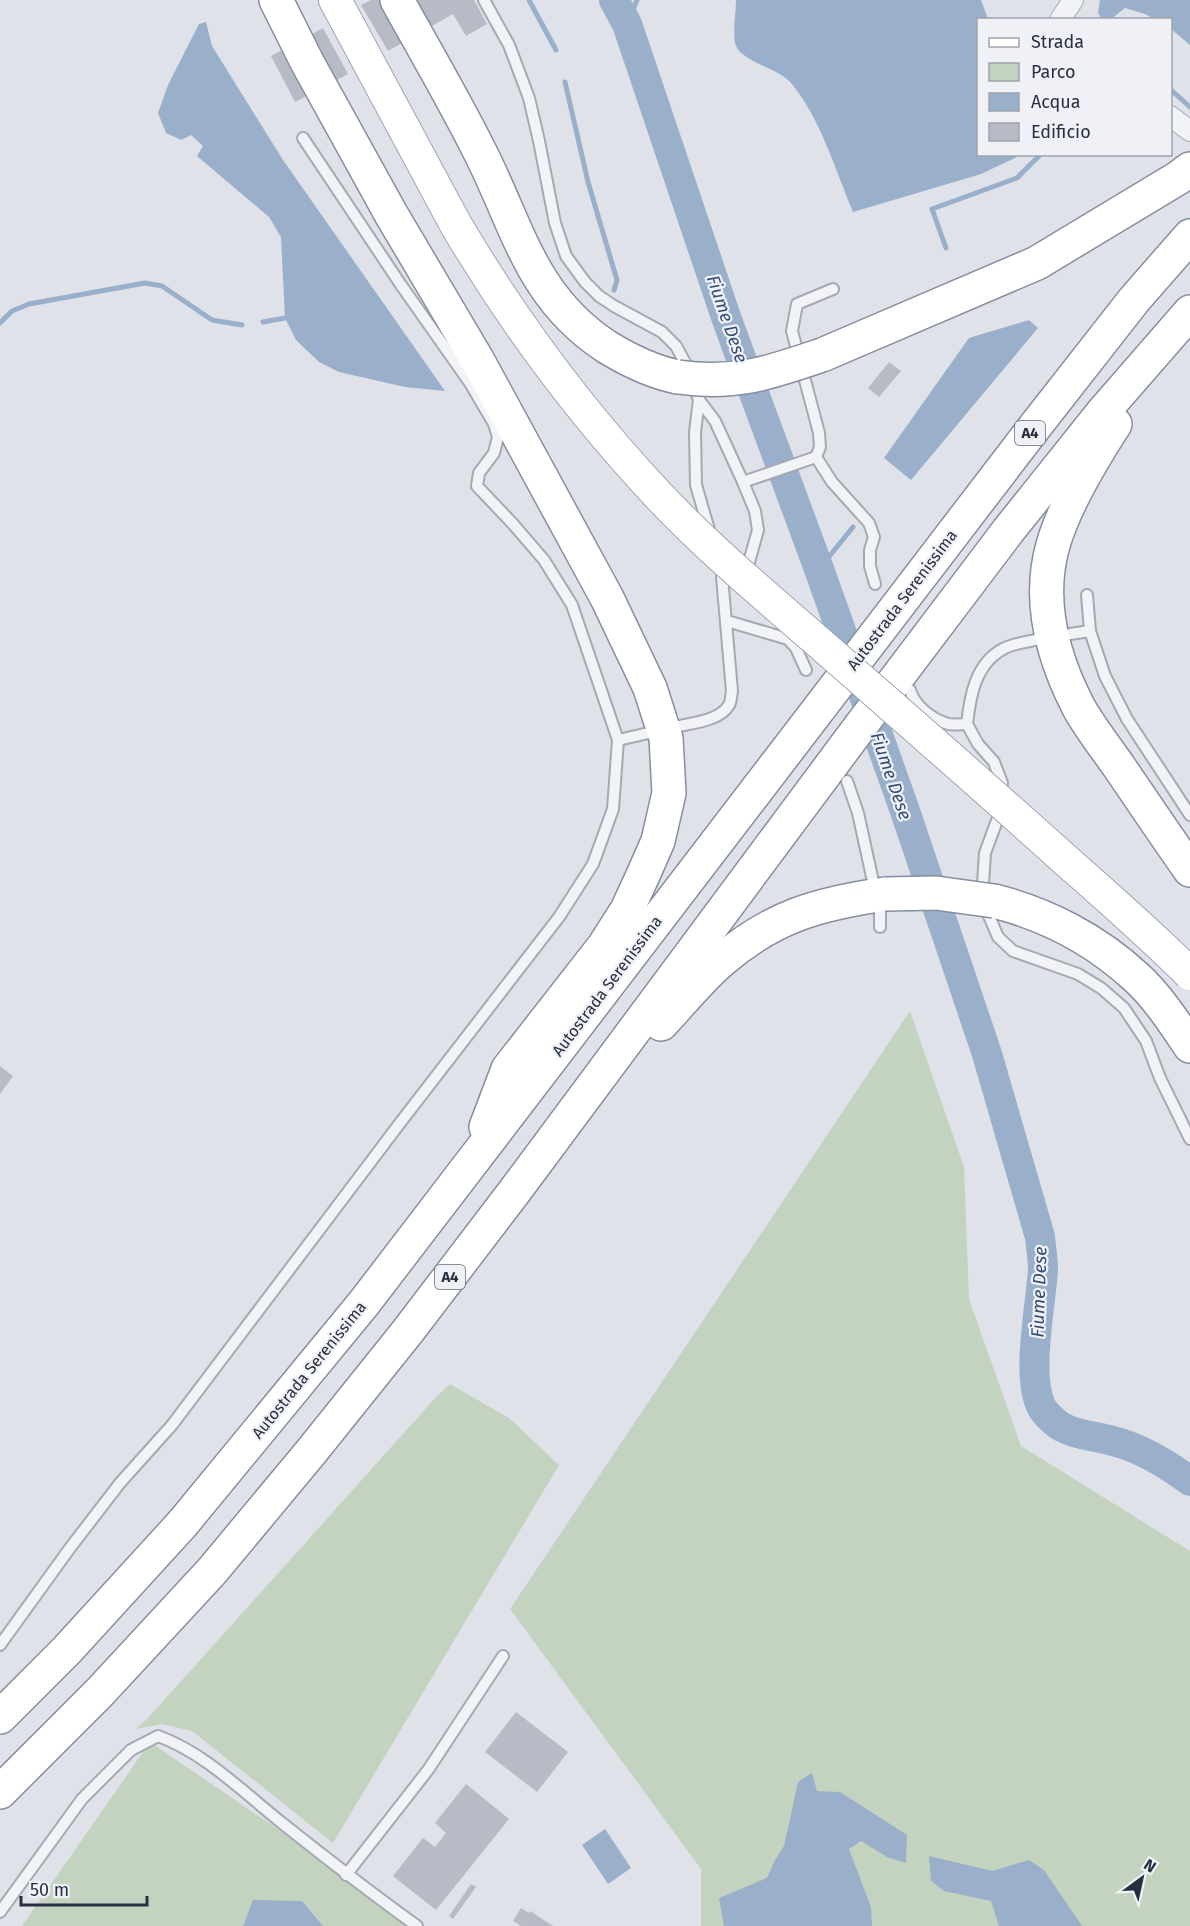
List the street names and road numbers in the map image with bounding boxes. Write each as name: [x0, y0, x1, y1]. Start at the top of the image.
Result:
road number: A4: [1015, 421, 1045, 445]
street label: Autostrada Serenissima: [843, 526, 961, 674]
street label: Autostrada Serenissima: [548, 912, 666, 1060]
road number: A4: [435, 1265, 465, 1289]
street label: Autostrada Serenissima: [248, 1298, 370, 1442]

